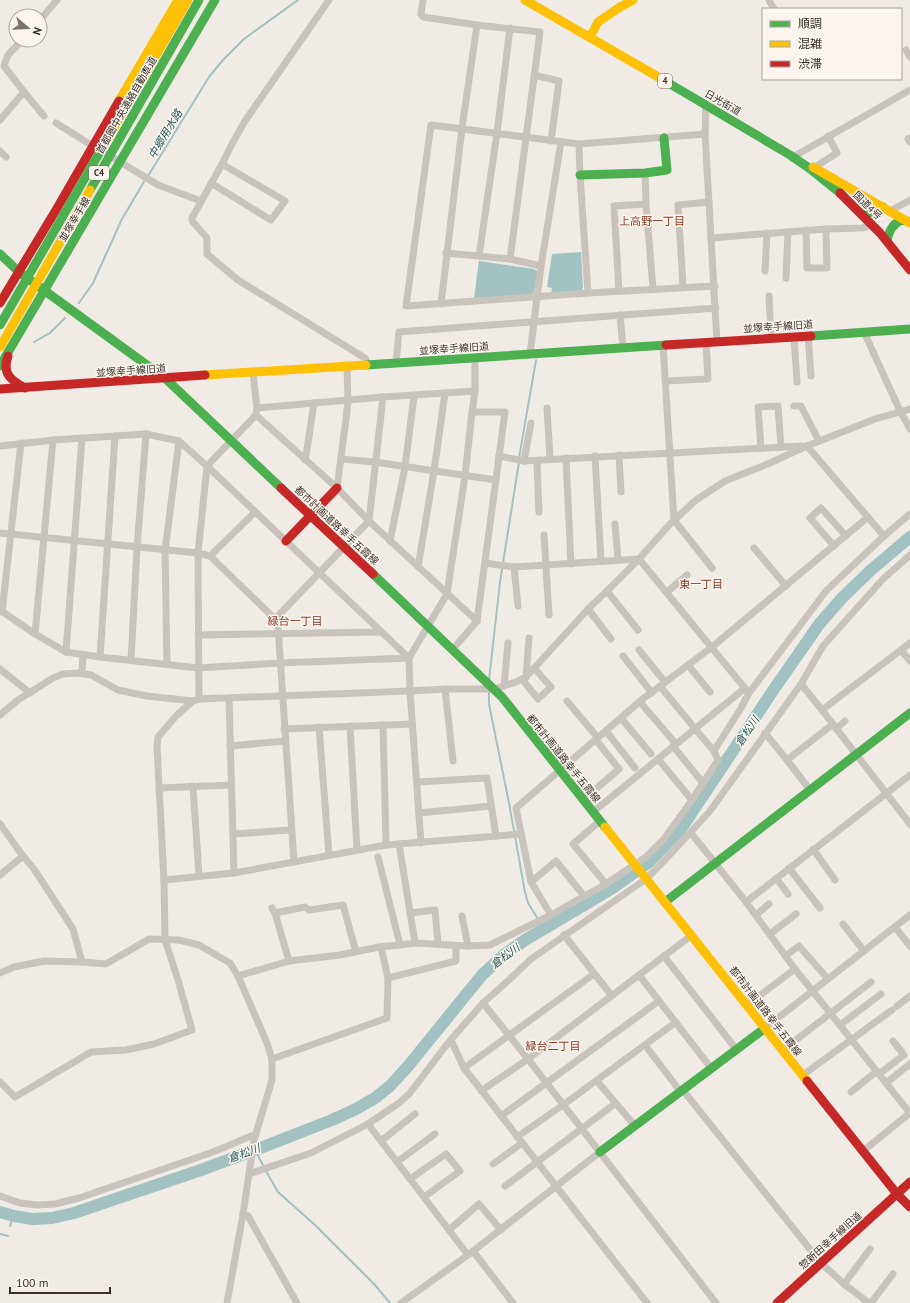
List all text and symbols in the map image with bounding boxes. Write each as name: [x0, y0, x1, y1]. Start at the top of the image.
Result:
north arrow: [8, 8, 48, 48]
legend: [762, 8, 902, 80]
text: 順調: [798, 16, 822, 31]
text: N: [30, 26, 45, 37]
text: 混雑: [798, 36, 822, 51]
street label: 首都圏中央連絡自動車道: [93, 54, 160, 156]
text: 渋滞: [798, 56, 822, 71]
road number: 4: [658, 74, 672, 88]
street label: 日光街道: [702, 87, 743, 118]
water label: 中郷用水路: [145, 106, 186, 161]
road number: C4: [89, 166, 109, 180]
street label: 国道4号: [850, 188, 885, 222]
street label: 並塚幸手線: [56, 194, 93, 244]
district label: 上高野一丁目: [619, 214, 685, 228]
street label: 並塚幸手線旧道: [743, 318, 813, 335]
street label: 並塚幸手線旧道: [419, 340, 489, 357]
street label: 並塚幸手線旧道: [96, 362, 166, 379]
street label: 都市計画道路幸手五霞線: [292, 483, 381, 568]
district label: 東一丁目: [679, 577, 723, 591]
district label: 緑台一丁目: [268, 614, 323, 628]
street label: 都市計画道路幸手五霞線: [524, 711, 603, 805]
water label: 倉松川: [732, 713, 763, 749]
water label: 倉松川: [488, 940, 523, 972]
street label: 都市計画道路幸手五霞線: [727, 964, 805, 1059]
district label: 緑台二丁目: [526, 1039, 581, 1053]
water label: 倉松川: [226, 1140, 263, 1165]
street label: 惣新田幸手線旧道: [796, 1209, 864, 1272]
scale bar: [10, 1269, 110, 1295]
text: 100 m: [16, 1275, 49, 1290]

